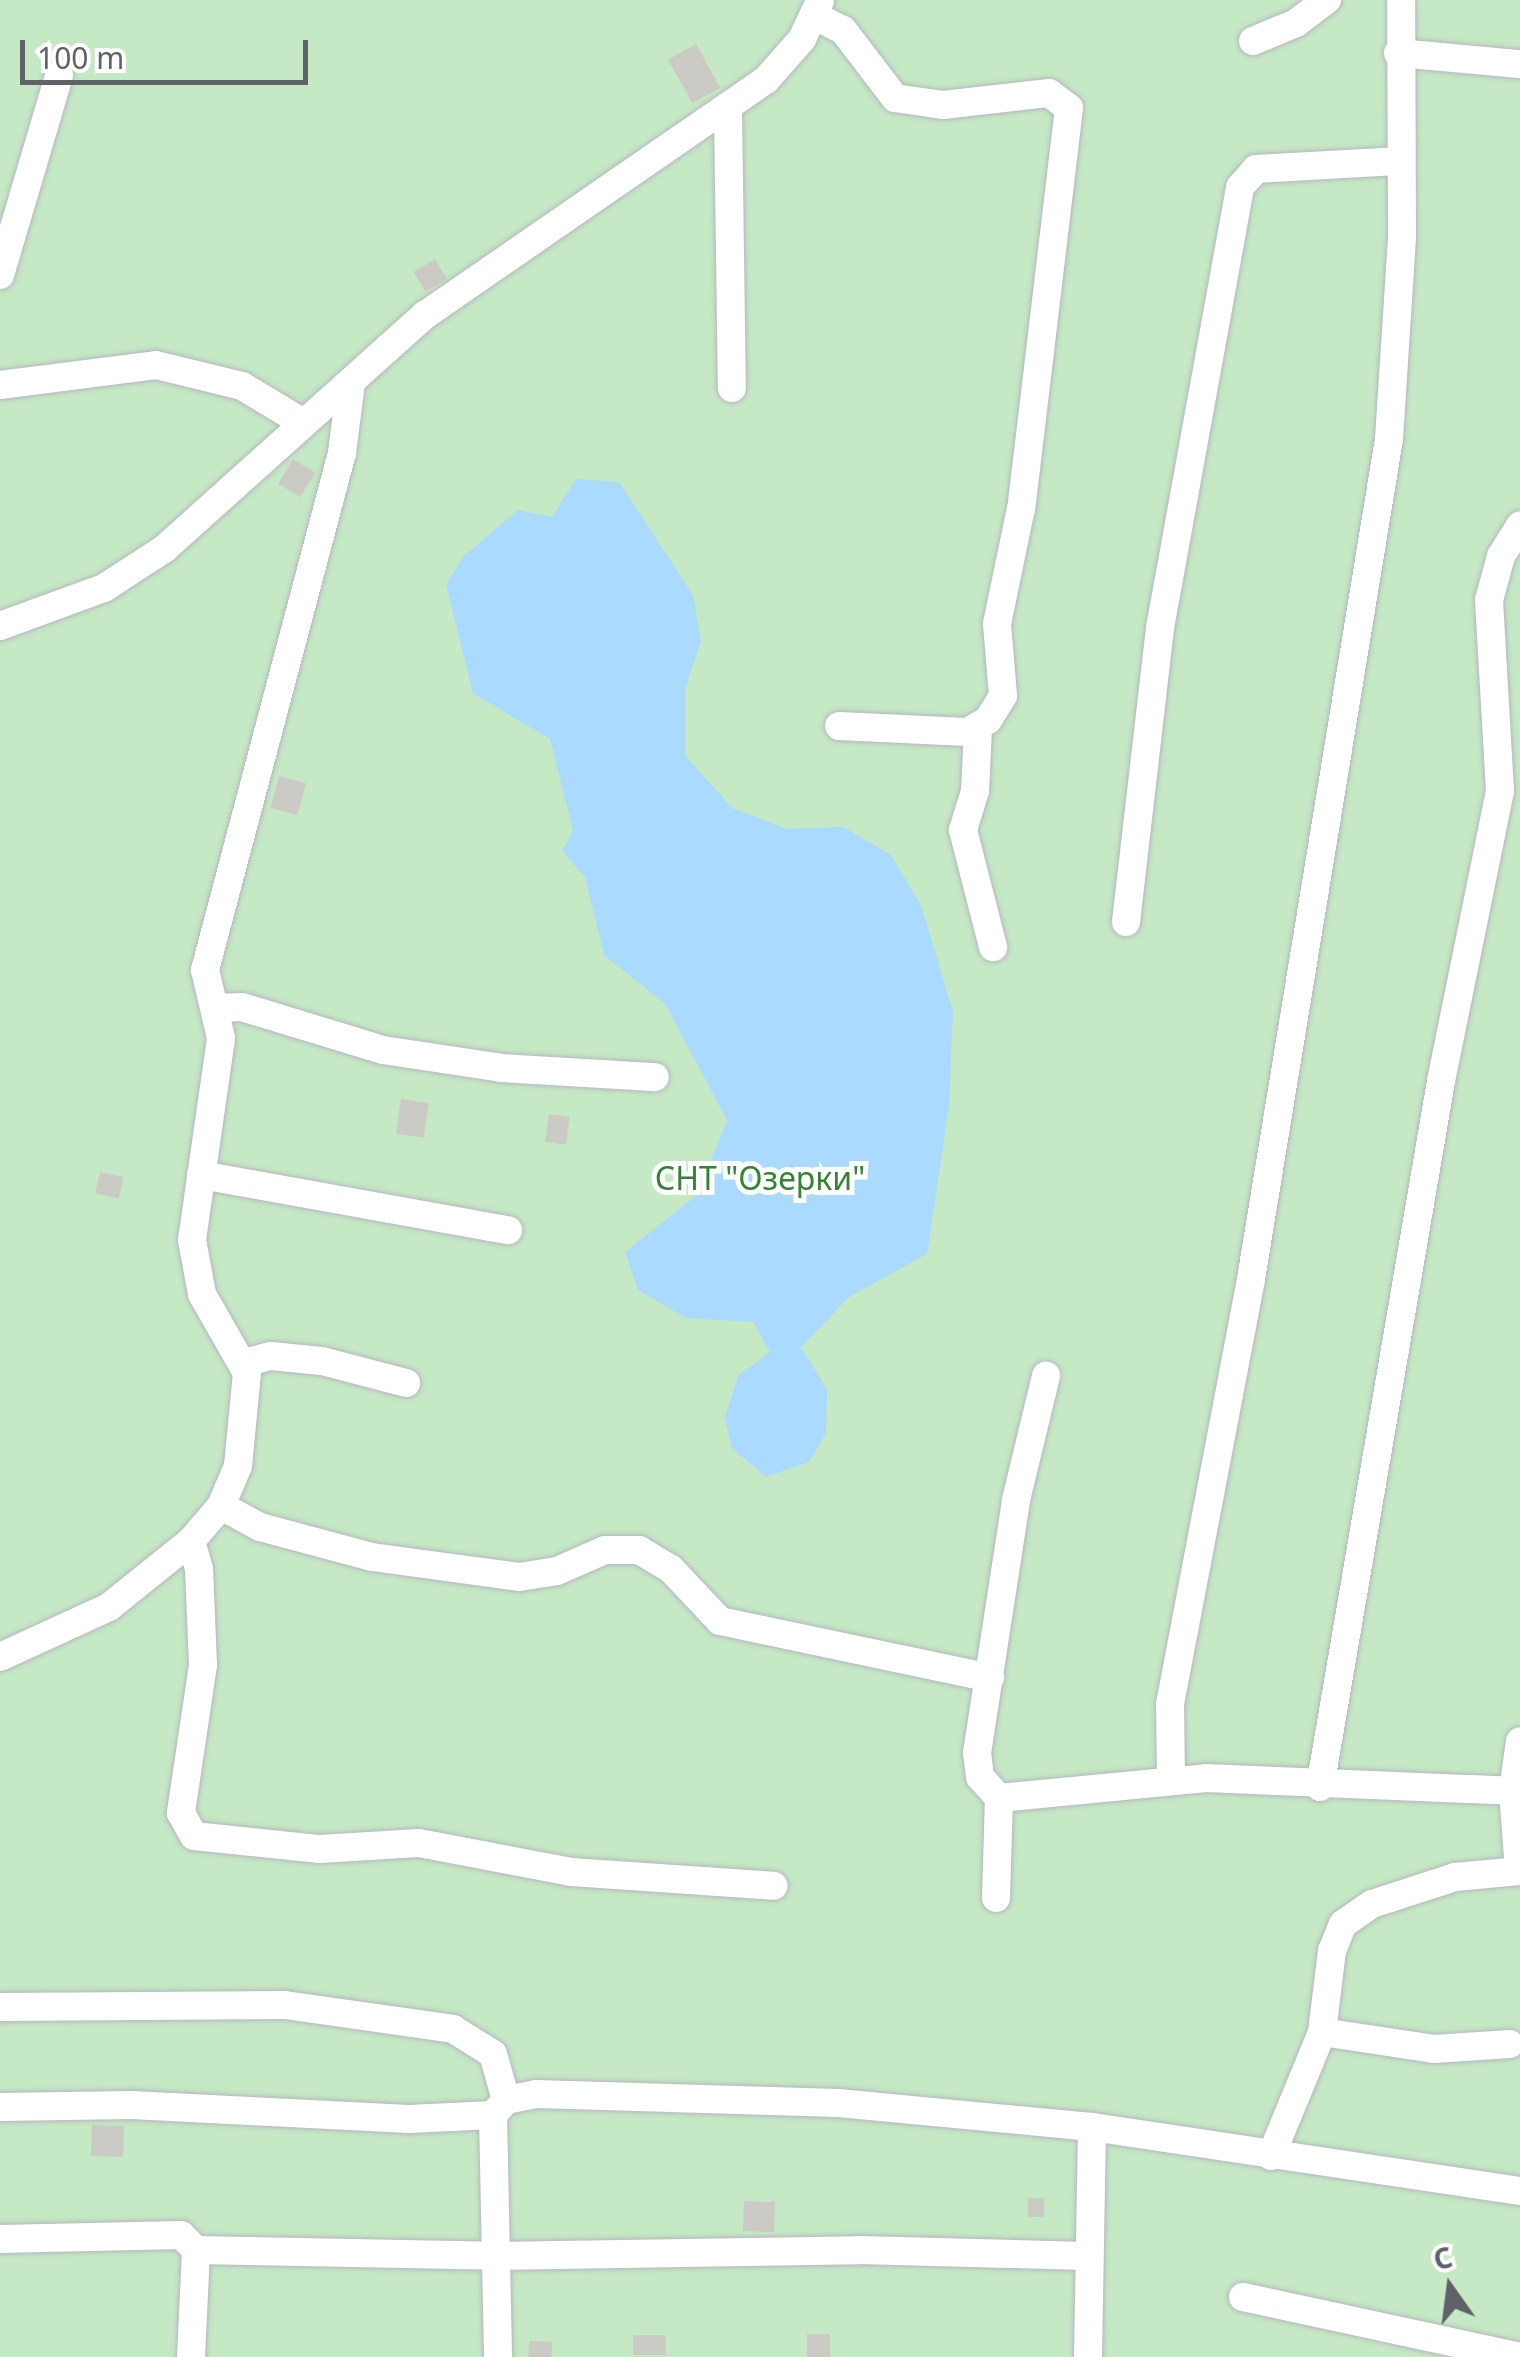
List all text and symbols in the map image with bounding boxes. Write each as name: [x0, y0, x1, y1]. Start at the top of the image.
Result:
scale bar: [25, 20, 312, 82]
text: 100 m: [37, 37, 124, 78]
park label: СНТ "Озерки": [655, 1159, 865, 1197]
north arrow: [1400, 2237, 1500, 2337]
text: С: [1429, 2237, 1456, 2279]

